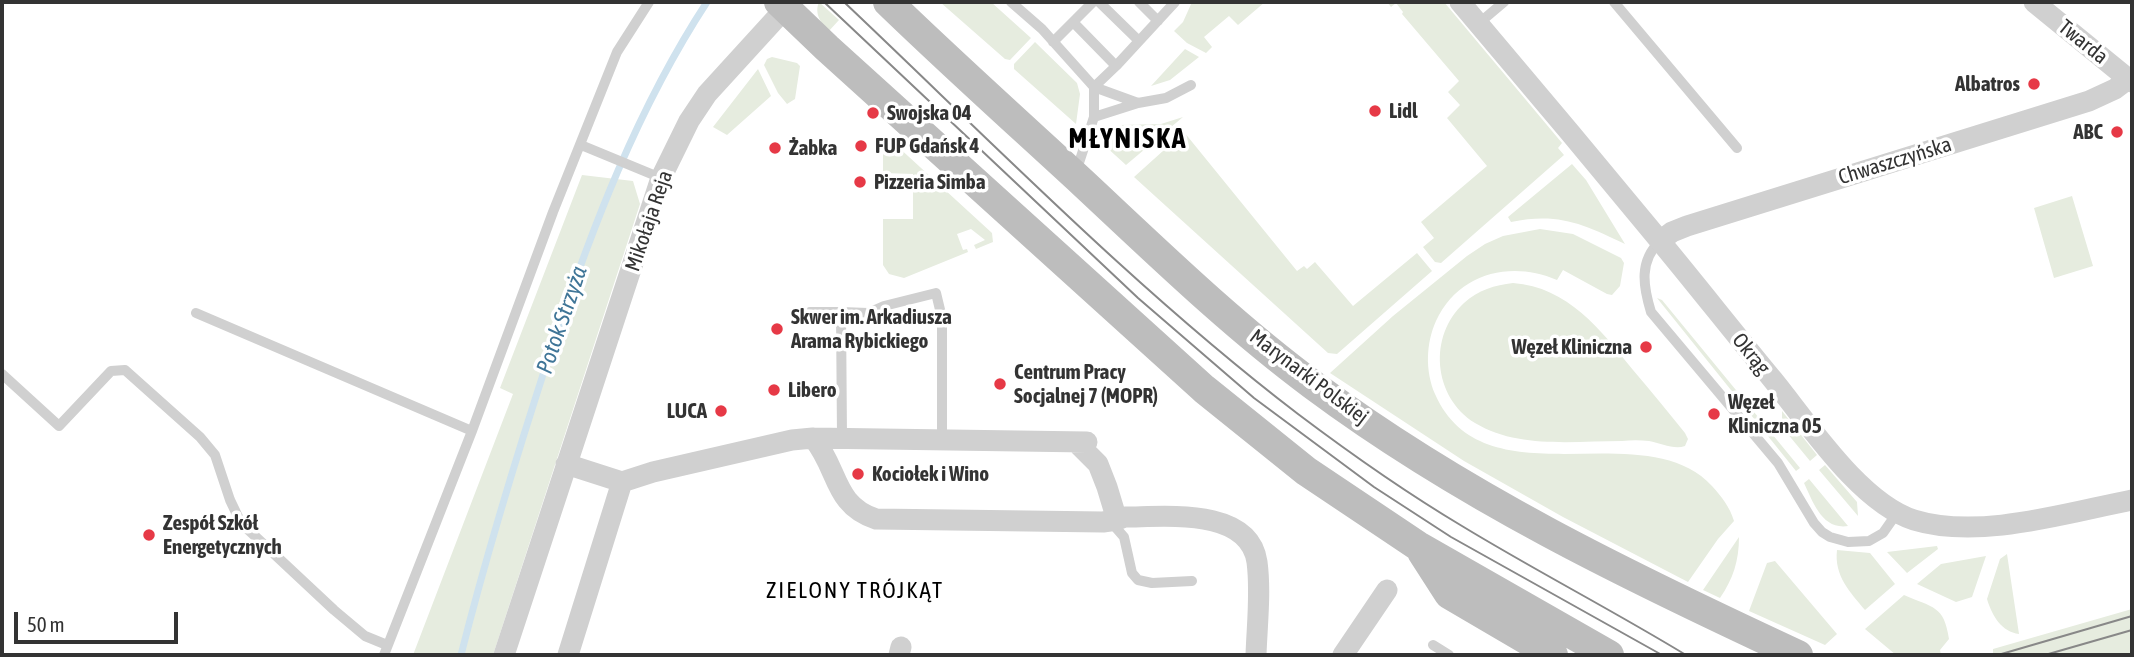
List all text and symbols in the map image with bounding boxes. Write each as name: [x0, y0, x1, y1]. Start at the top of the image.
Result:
street label: Twarda: [2053, 14, 2113, 70]
place label: Albatros: [1955, 71, 2020, 97]
marker: Albatros: [2026, 76, 2042, 92]
place label: Lidl: [1389, 98, 1417, 124]
place label: Swojska 04: [887, 100, 972, 126]
marker: Lidl: [1367, 103, 1383, 119]
marker: Swojska 04: [865, 105, 881, 121]
place label: ABC: [2073, 119, 2103, 145]
district label: MŁYNISKA: [1070, 122, 1186, 156]
marker: ABC: [2109, 124, 2125, 140]
street label: Chwaszczyńska: [1835, 132, 1955, 190]
place label: FUP Gdańsk 4: [875, 133, 979, 159]
place label: Żabka: [789, 135, 837, 161]
marker: FUP Gdańsk 4: [853, 138, 869, 154]
marker: Żabka: [767, 140, 783, 156]
street label: Mikołaja Reja: [620, 167, 678, 275]
place label: Pizzeria Simba: [874, 169, 986, 195]
marker: Pizzeria Simba: [852, 174, 868, 190]
water label: Potok Strzyża: [531, 263, 593, 377]
place label: Skwer im. Arkadiusza Arama Rybickiego: [791, 304, 952, 354]
marker: Skwer im. Arkadiusza Arama Rybickiego: [769, 321, 785, 337]
street label: Marynarki Polskiej: [1245, 324, 1373, 430]
street label: Okrąg: [1727, 328, 1775, 380]
place label: Węzeł Kliniczna: [1512, 334, 1632, 360]
marker: Węzeł Kliniczna: [1638, 339, 1654, 355]
place label: Centrum Pracy Socjalnej 7 (MOPR): [1014, 359, 1158, 409]
marker: Centrum Pracy Socjalnej 7 (MOPR): [992, 376, 1008, 392]
place label: Libero: [788, 377, 837, 403]
marker: Libero: [766, 382, 782, 398]
place label: Węzeł Kliniczna 05: [1728, 389, 1822, 439]
place label: LUCA: [667, 398, 707, 424]
marker: LUCA: [713, 403, 729, 419]
marker: Węzeł Kliniczna 05: [1706, 406, 1722, 422]
place label: Kociołek i Wino: [872, 461, 989, 487]
marker: Kociołek i Wino: [850, 466, 866, 482]
place label: Zespół Szkół Energetycznych: [163, 510, 282, 560]
marker: Zespół Szkół Energetycznych: [141, 527, 157, 543]
district label: ZIELONY TRÓJKĄT: [768, 577, 942, 605]
scale bar: [18, 598, 182, 642]
text: 50 m: [27, 612, 65, 636]

